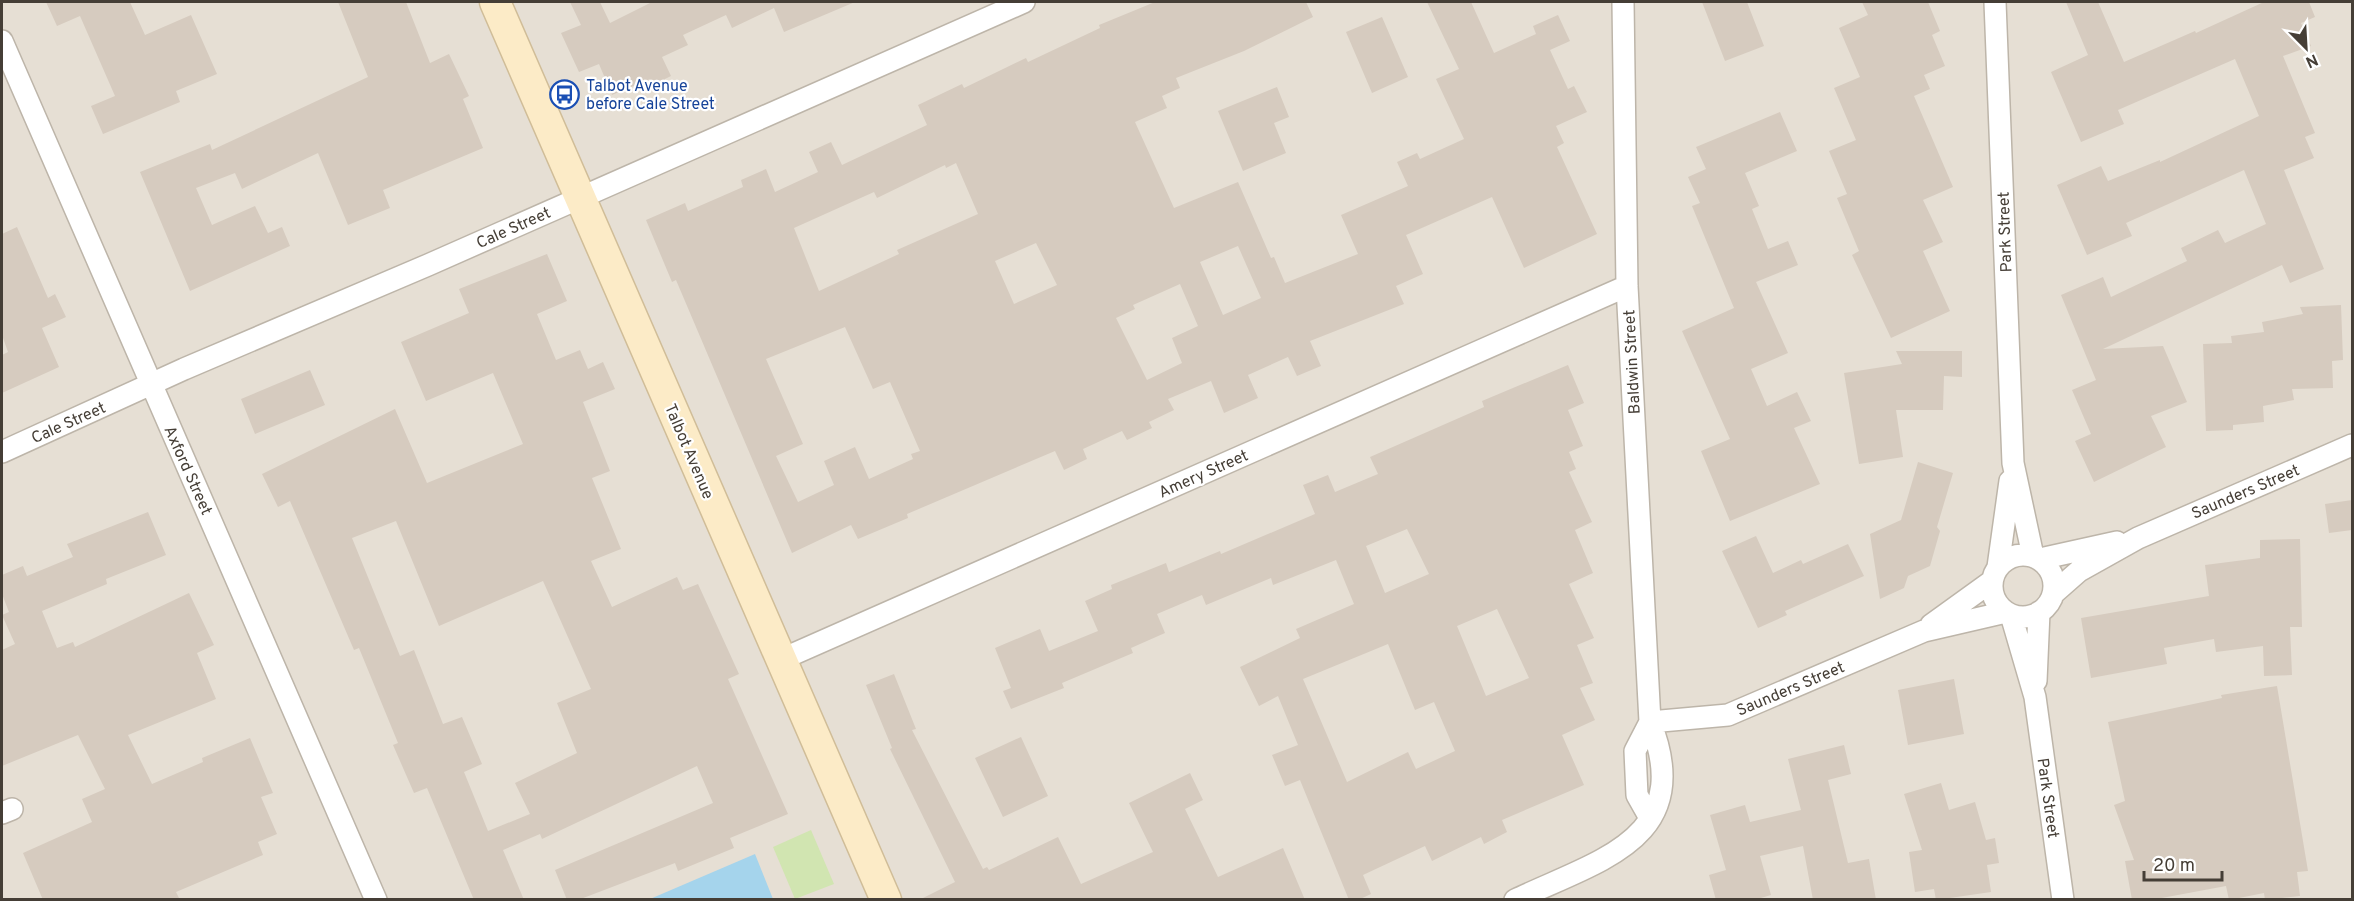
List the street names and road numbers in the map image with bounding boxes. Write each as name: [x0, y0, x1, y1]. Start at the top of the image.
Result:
street label: Park Street: [1995, 191, 2017, 273]
street label: Cale Street: [473, 204, 554, 254]
street label: Baldwin Street: [1620, 309, 1646, 415]
street label: Cale Street: [28, 399, 109, 449]
street label: Talbot Avenue: [659, 401, 717, 502]
street label: Axford Street: [159, 423, 216, 518]
street label: Amery Street: [1156, 446, 1252, 504]
street label: Saunders Street: [2189, 461, 2303, 525]
street label: Saunders Street: [1734, 658, 1848, 722]
street label: Park Street: [2031, 757, 2063, 840]

